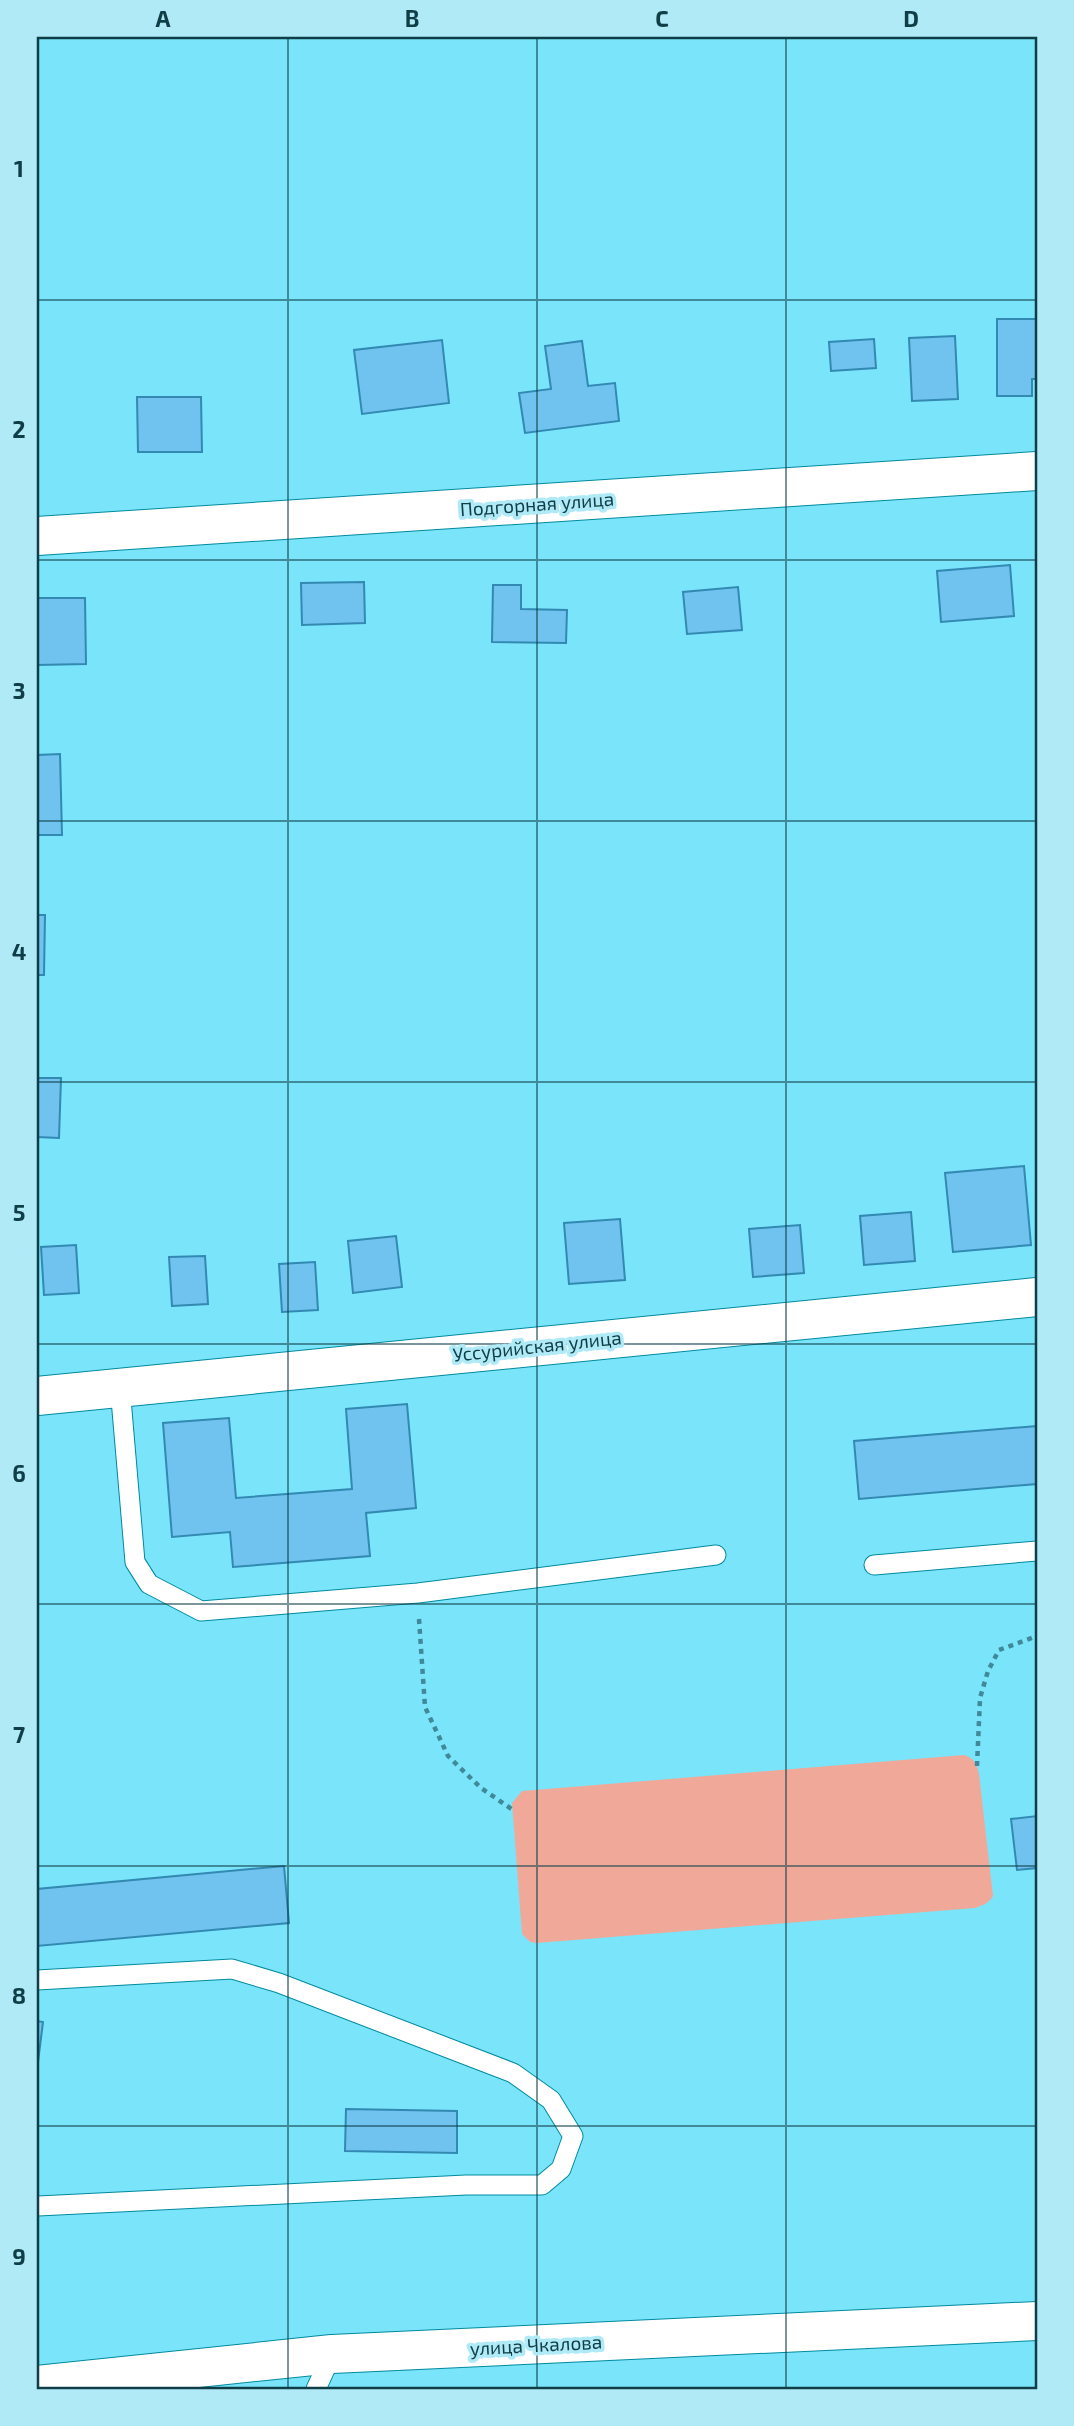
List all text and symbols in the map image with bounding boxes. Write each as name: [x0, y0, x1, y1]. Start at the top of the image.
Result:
text: A: [155, 4, 171, 32]
text: B: [405, 4, 419, 32]
text: C: [655, 4, 669, 32]
text: D: [903, 4, 919, 32]
text: 1: [14, 154, 24, 182]
text: 2: [12, 415, 26, 443]
street label: Подгорная улица: [459, 487, 615, 521]
text: 3: [12, 676, 26, 704]
text: 4: [12, 937, 26, 965]
text: 5: [13, 1198, 25, 1226]
street label: Уссурийская улица: [451, 1325, 623, 1367]
text: 6: [12, 1459, 26, 1487]
text: 7: [13, 1720, 25, 1748]
text: 8: [12, 1981, 26, 2009]
text: 9: [12, 2242, 26, 2270]
street label: улица Чкалова: [469, 2330, 603, 2360]

